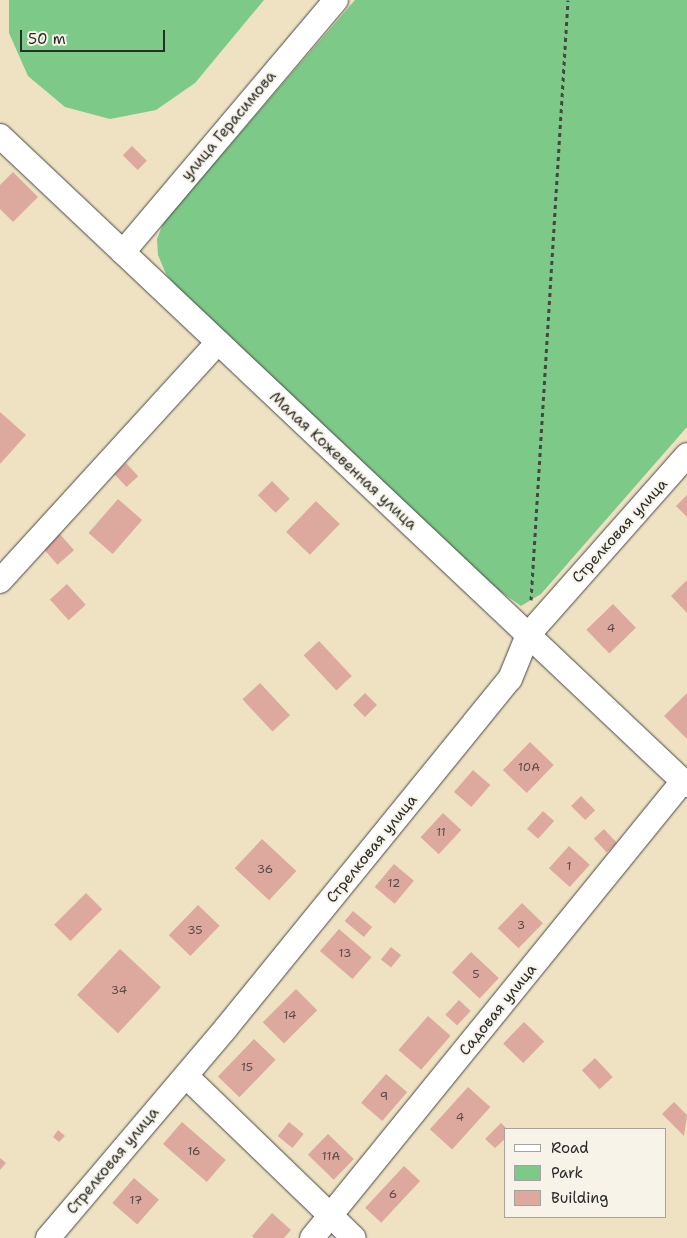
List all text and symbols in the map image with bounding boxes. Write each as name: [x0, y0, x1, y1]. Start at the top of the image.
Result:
scale bar: [22, 20, 168, 52]
text: 50 m: [28, 29, 66, 49]
street label: улица Герасимова: [178, 68, 280, 184]
street label: Малая Кожевенная улица: [266, 388, 420, 534]
street label: Стрелковая улица: [569, 475, 671, 587]
house number: 4: [607, 622, 615, 636]
house number: 10А: [518, 761, 540, 775]
street label: Стрелковая улица: [323, 791, 421, 907]
house number: 11: [436, 826, 446, 840]
house number: 1: [566, 860, 572, 874]
house number: 36: [257, 863, 273, 877]
house number: 12: [388, 877, 400, 891]
house number: 3: [517, 919, 525, 933]
house number: 35: [187, 924, 203, 938]
house number: 13: [339, 947, 351, 961]
street label: Садовая улица: [456, 961, 540, 1059]
house number: 5: [472, 968, 480, 982]
house number: 34: [111, 984, 127, 998]
house number: 14: [284, 1009, 296, 1023]
house number: 15: [241, 1061, 253, 1075]
house number: 9: [380, 1090, 388, 1104]
street label: Стрелковая улица: [63, 1104, 163, 1218]
house number: 4: [456, 1111, 464, 1125]
legend: [504, 1128, 667, 1218]
text: Road: [551, 1138, 589, 1158]
house number: 16: [187, 1145, 201, 1159]
house number: 11А: [322, 1150, 340, 1164]
text: Park: [551, 1163, 583, 1183]
house number: 6: [389, 1188, 397, 1202]
text: Building: [551, 1188, 608, 1208]
house number: 17: [130, 1194, 142, 1208]

